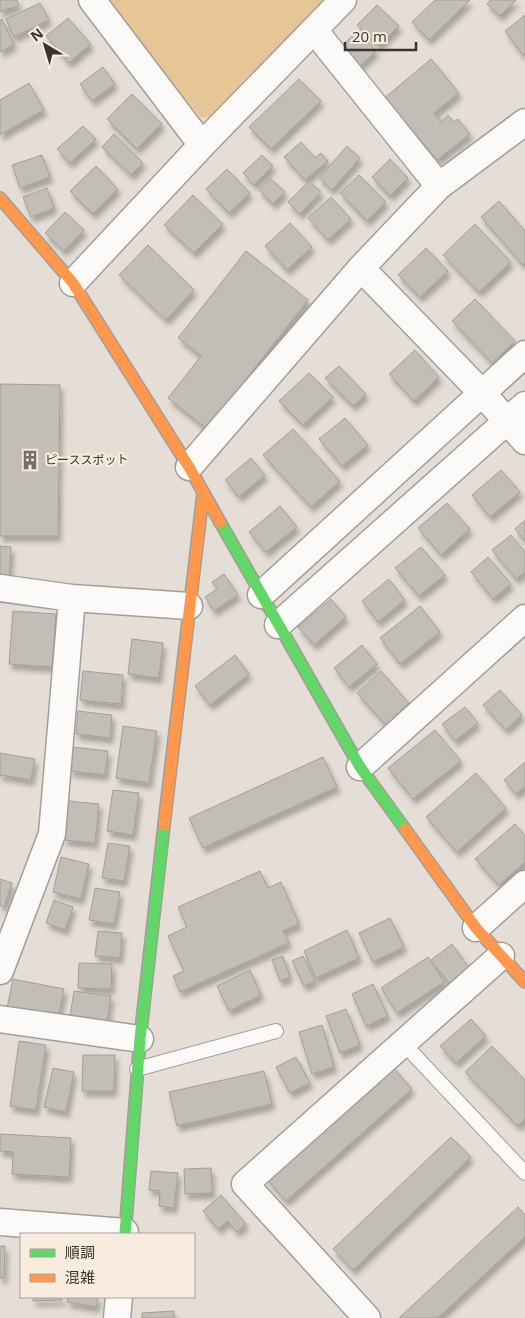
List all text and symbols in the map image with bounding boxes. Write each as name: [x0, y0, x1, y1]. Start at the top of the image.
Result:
north arrow: [20, 20, 70, 70]
scale bar: [345, 20, 416, 52]
text: N: [26, 23, 47, 45]
text: 20 m: [352, 26, 387, 46]
building icon: ピーススポット: [19, 449, 41, 471]
place label: ピーススポット: [45, 451, 128, 468]
legend: [20, 1233, 195, 1298]
text: 順調: [65, 1242, 95, 1262]
text: 混雑: [65, 1267, 95, 1287]

